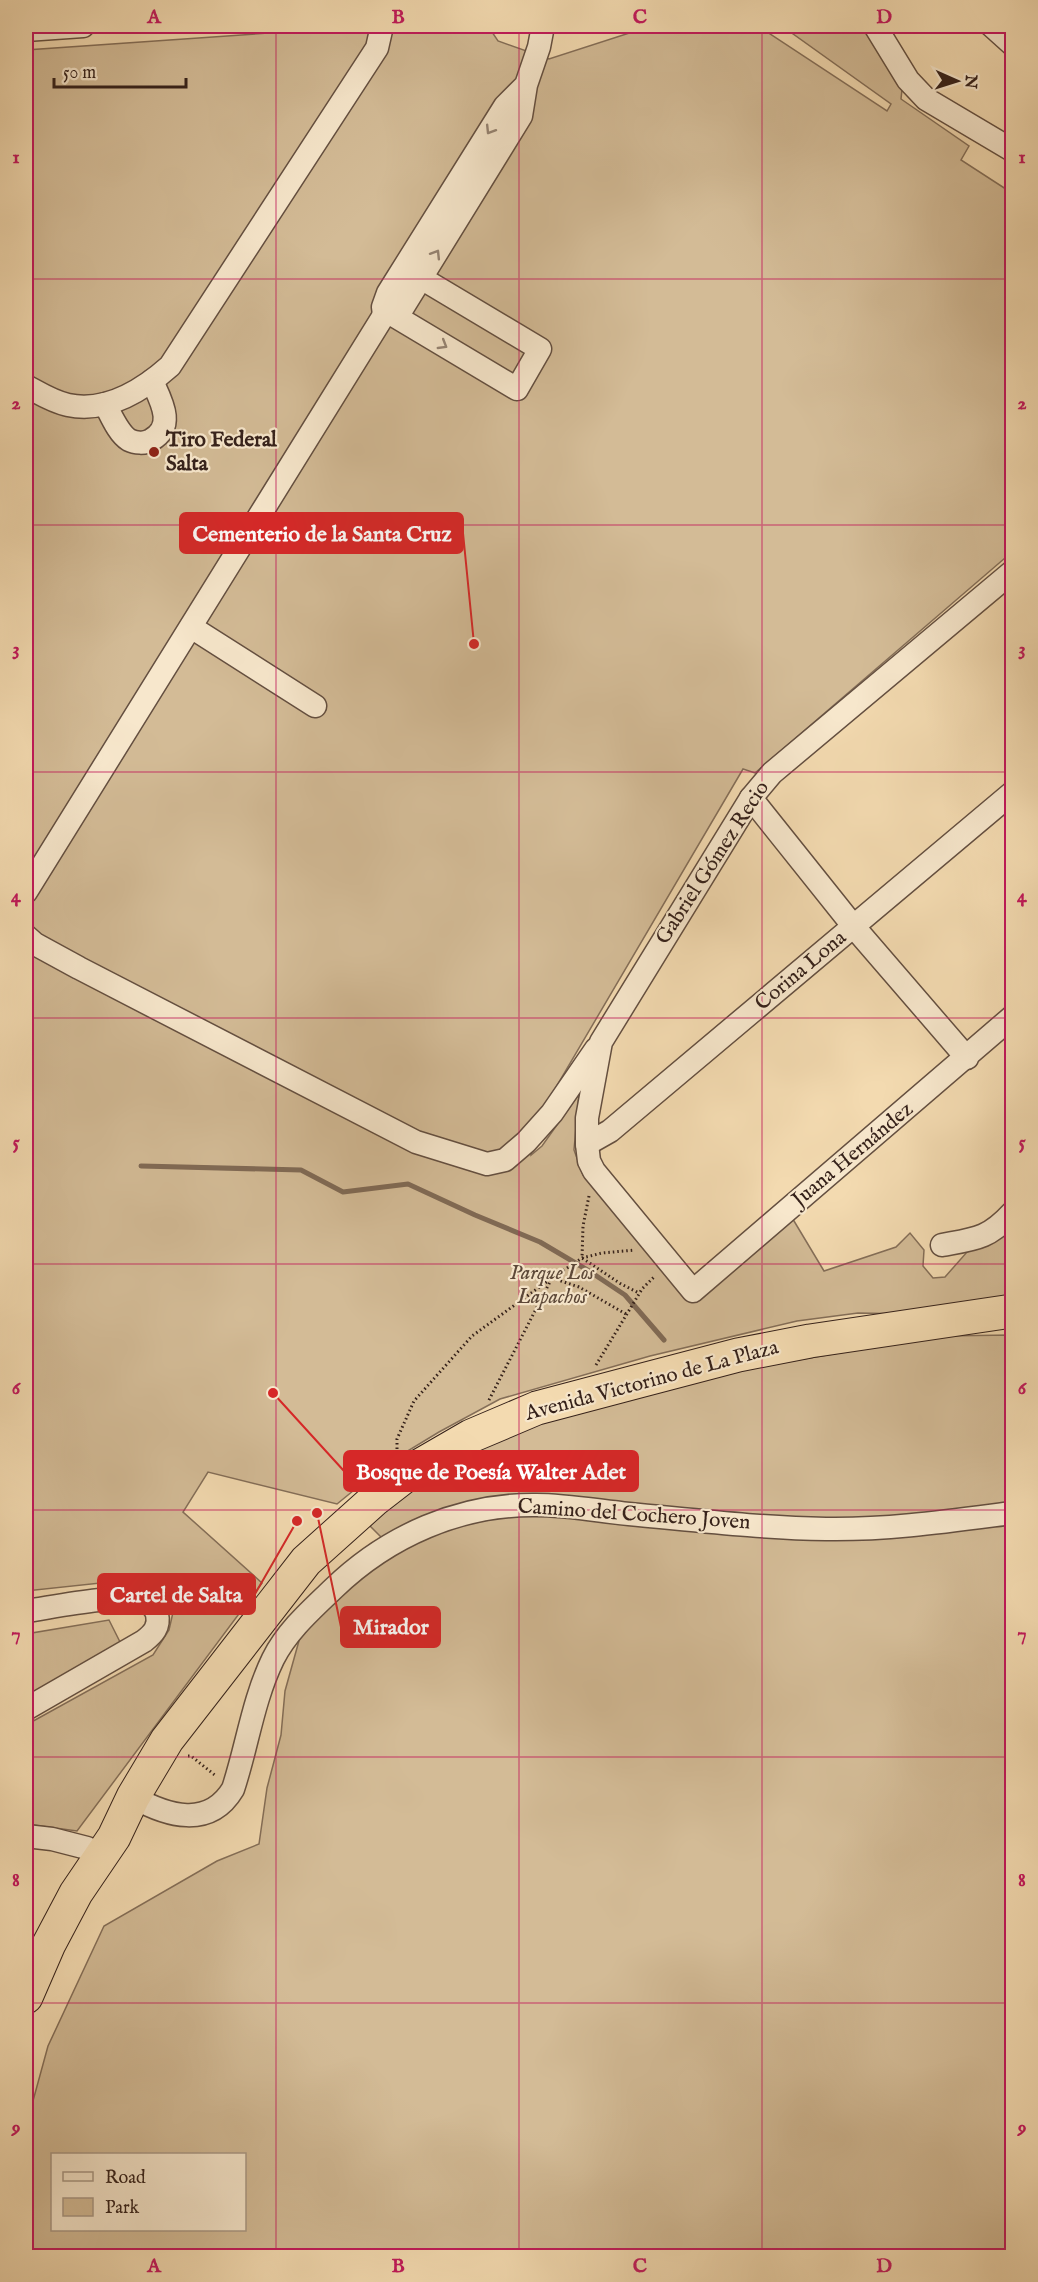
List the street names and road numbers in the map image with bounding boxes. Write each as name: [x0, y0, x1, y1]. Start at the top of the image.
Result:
street label: Gabriel Gómez Recio: [650, 776, 776, 950]
street label: Corina Lona: [750, 924, 853, 1017]
street label: Juana Hernández: [785, 1096, 919, 1215]
street label: Avenida Victorino de La Plaza: [521, 1334, 782, 1428]
street label: Camino del Cochero Joven: [517, 1493, 751, 1537]

